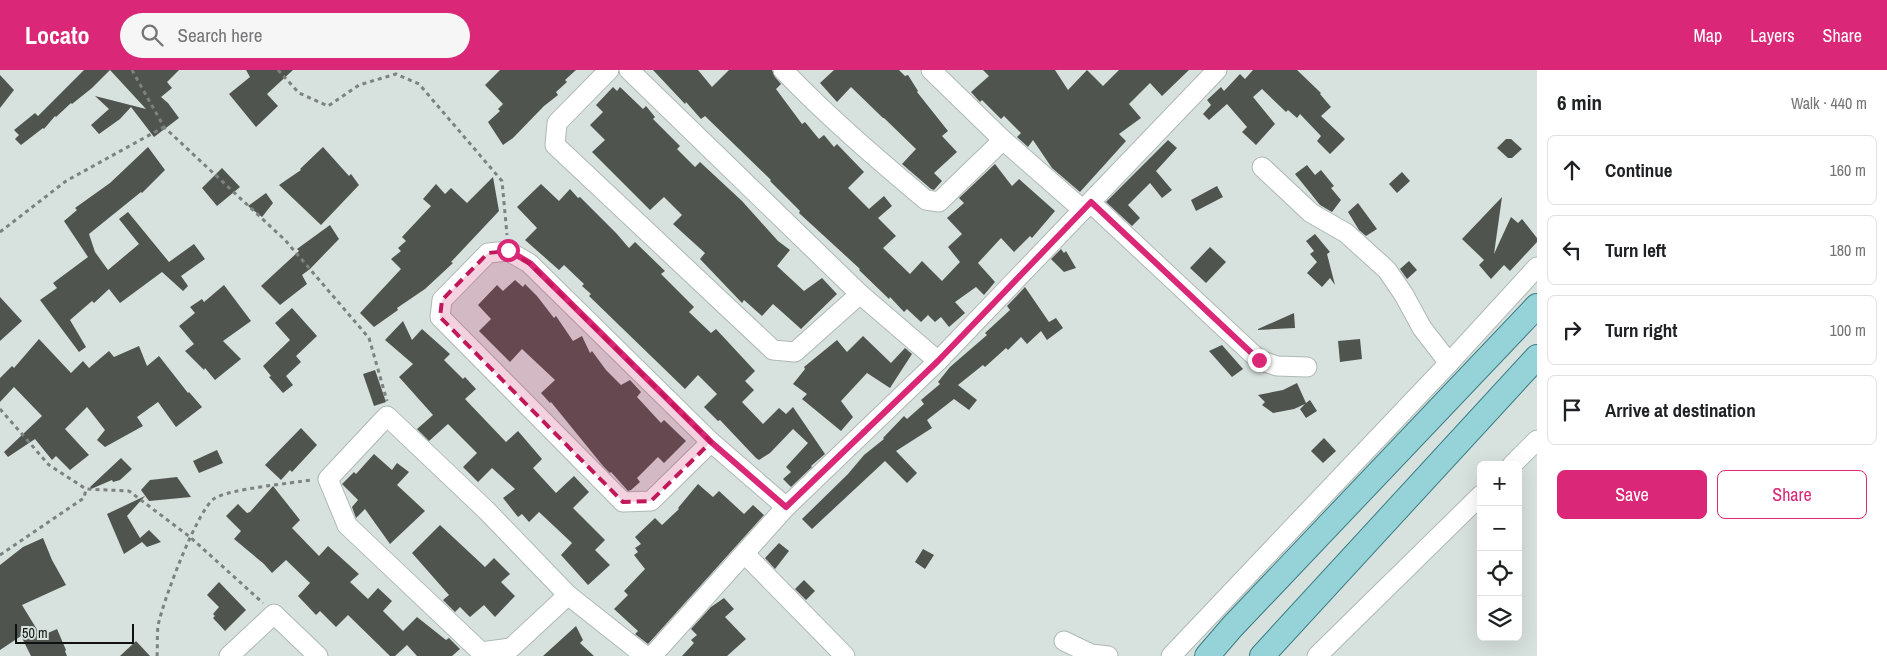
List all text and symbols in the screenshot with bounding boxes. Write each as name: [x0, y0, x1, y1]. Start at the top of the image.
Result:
search box: [120, 13, 470, 58]
text: Locato: [25, 19, 90, 51]
icon: search: [138, 21, 166, 49]
text: Search here: [178, 22, 262, 48]
text: Map: [1694, 23, 1722, 48]
text: Layers: [1750, 23, 1795, 48]
text: Share: [1823, 23, 1862, 48]
text: 6 min: [1557, 88, 1602, 117]
text: Walk · 440 m: [1791, 92, 1867, 114]
icon: ahead: [1558, 156, 1586, 184]
text: Continue: [1605, 157, 1673, 183]
text: 160 m: [1830, 159, 1866, 181]
icon: left: [1558, 236, 1586, 264]
text: Turn left: [1605, 237, 1666, 263]
route start: [497, 239, 520, 262]
text: 180 m: [1830, 239, 1866, 261]
icon: right: [1558, 316, 1586, 344]
text: Turn right: [1605, 317, 1677, 343]
text: 100 m: [1830, 319, 1866, 341]
route end: [1248, 349, 1271, 372]
icon: arrive: [1558, 396, 1586, 424]
text: Arrive at destination: [1605, 397, 1756, 423]
map controls: [1477, 461, 1522, 641]
button: +: [1477, 461, 1522, 506]
button: Save: [1557, 470, 1707, 519]
button: Share: [1717, 470, 1867, 519]
button: −: [1477, 506, 1522, 551]
button: locate: [1477, 551, 1522, 596]
button: layers: [1477, 596, 1522, 641]
scale bar: [15, 621, 134, 644]
text: 50 m: [22, 624, 48, 642]

